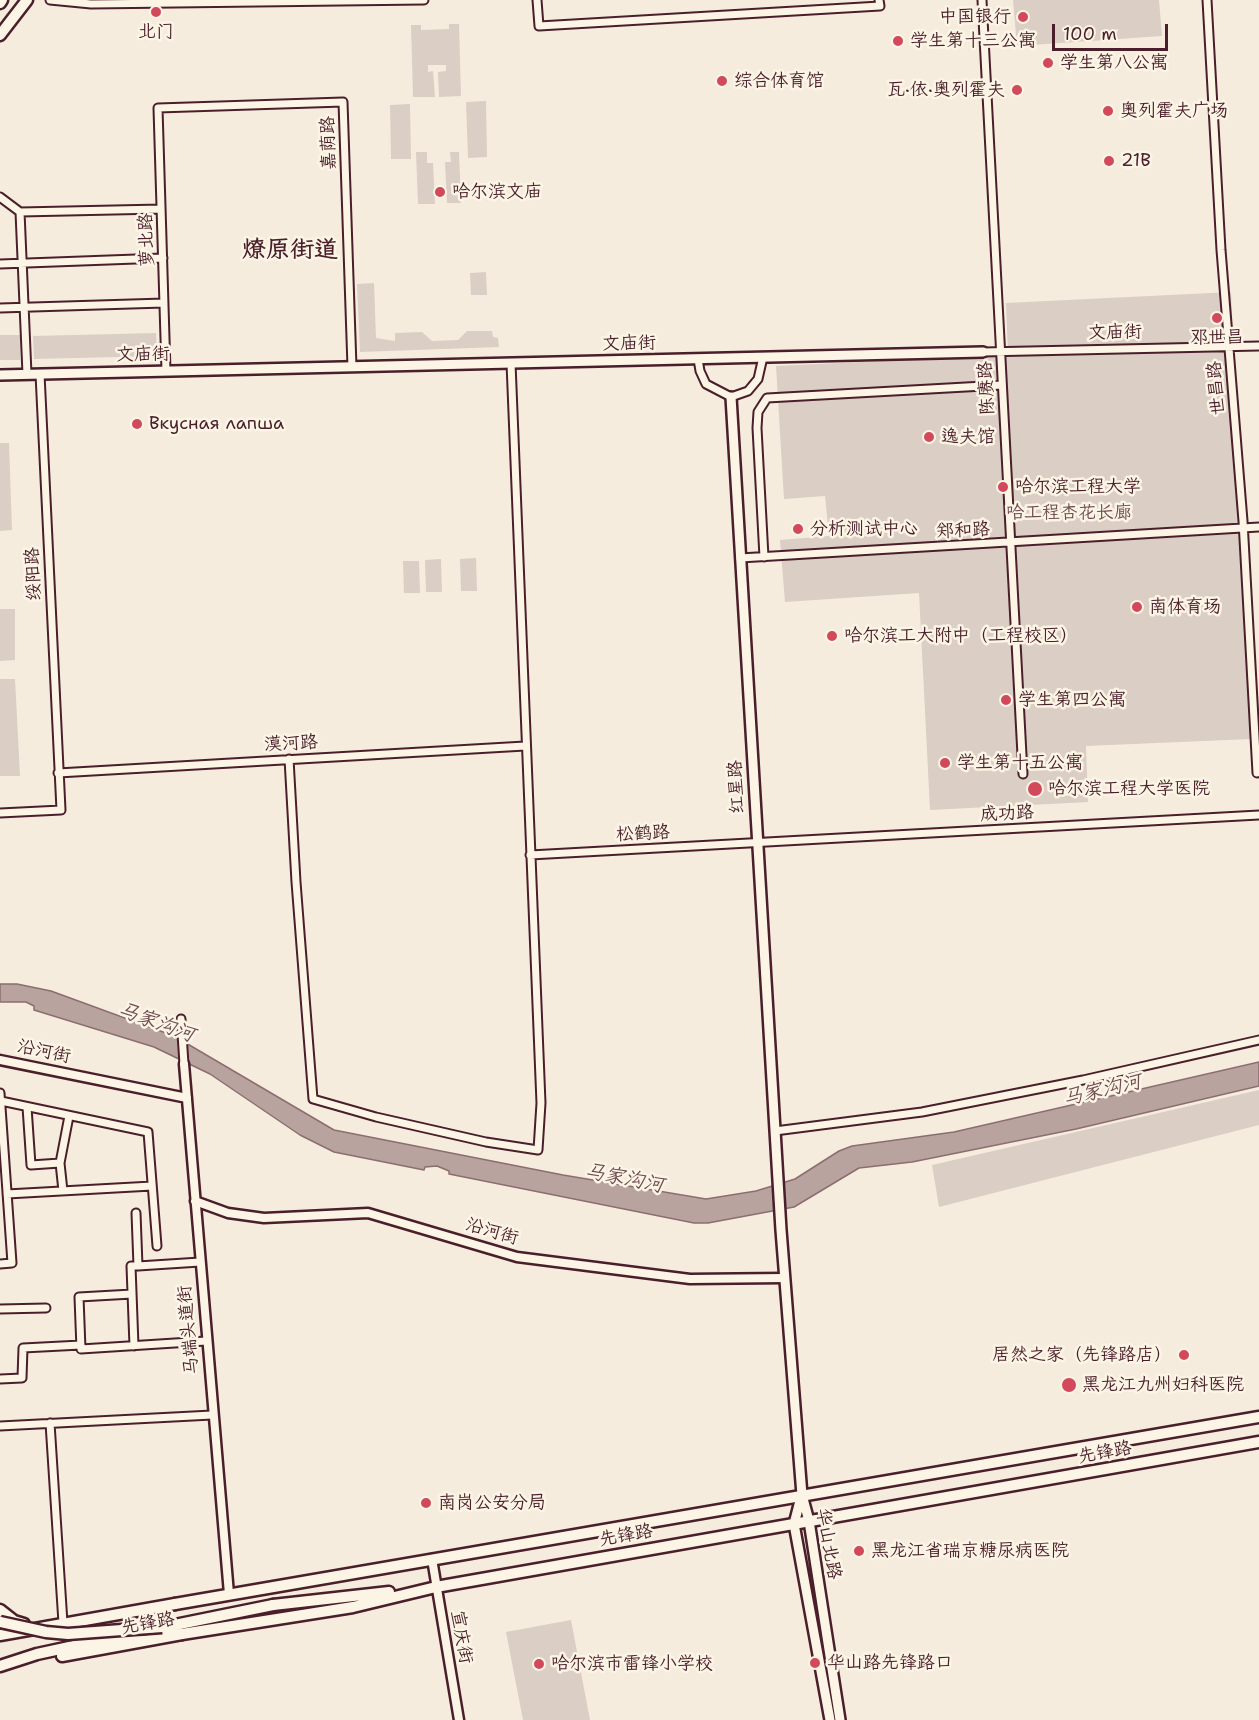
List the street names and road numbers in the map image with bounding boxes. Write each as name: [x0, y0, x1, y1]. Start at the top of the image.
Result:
street label: 嘉荫路: [317, 116, 341, 170]
street label: 萝北路: [135, 213, 159, 267]
street label: 文庙街: [1088, 322, 1142, 344]
street label: 文庙街: [602, 333, 656, 355]
street label: 文庙街: [116, 344, 170, 366]
street label: 陈赓路: [975, 360, 999, 416]
street label: 世昌路: [1204, 360, 1230, 416]
street label: 郑和路: [935, 519, 991, 543]
street label: 绥阳路: [22, 546, 46, 602]
street label: 漠河路: [263, 732, 319, 756]
street label: 红星路: [725, 759, 749, 815]
street label: 成功路: [979, 802, 1035, 826]
street label: 松鹤路: [615, 822, 671, 846]
street label: 沿河街: [15, 1036, 73, 1068]
street label: 沿河街: [463, 1214, 521, 1250]
street label: 马端头道街: [174, 1284, 204, 1376]
street label: 先锋路: [1077, 1438, 1133, 1468]
street label: 华山北路: [811, 1507, 845, 1581]
street label: 先锋路: [598, 1521, 654, 1551]
street label: 先锋路: [120, 1609, 176, 1639]
street label: 宣庆街: [446, 1609, 476, 1665]

